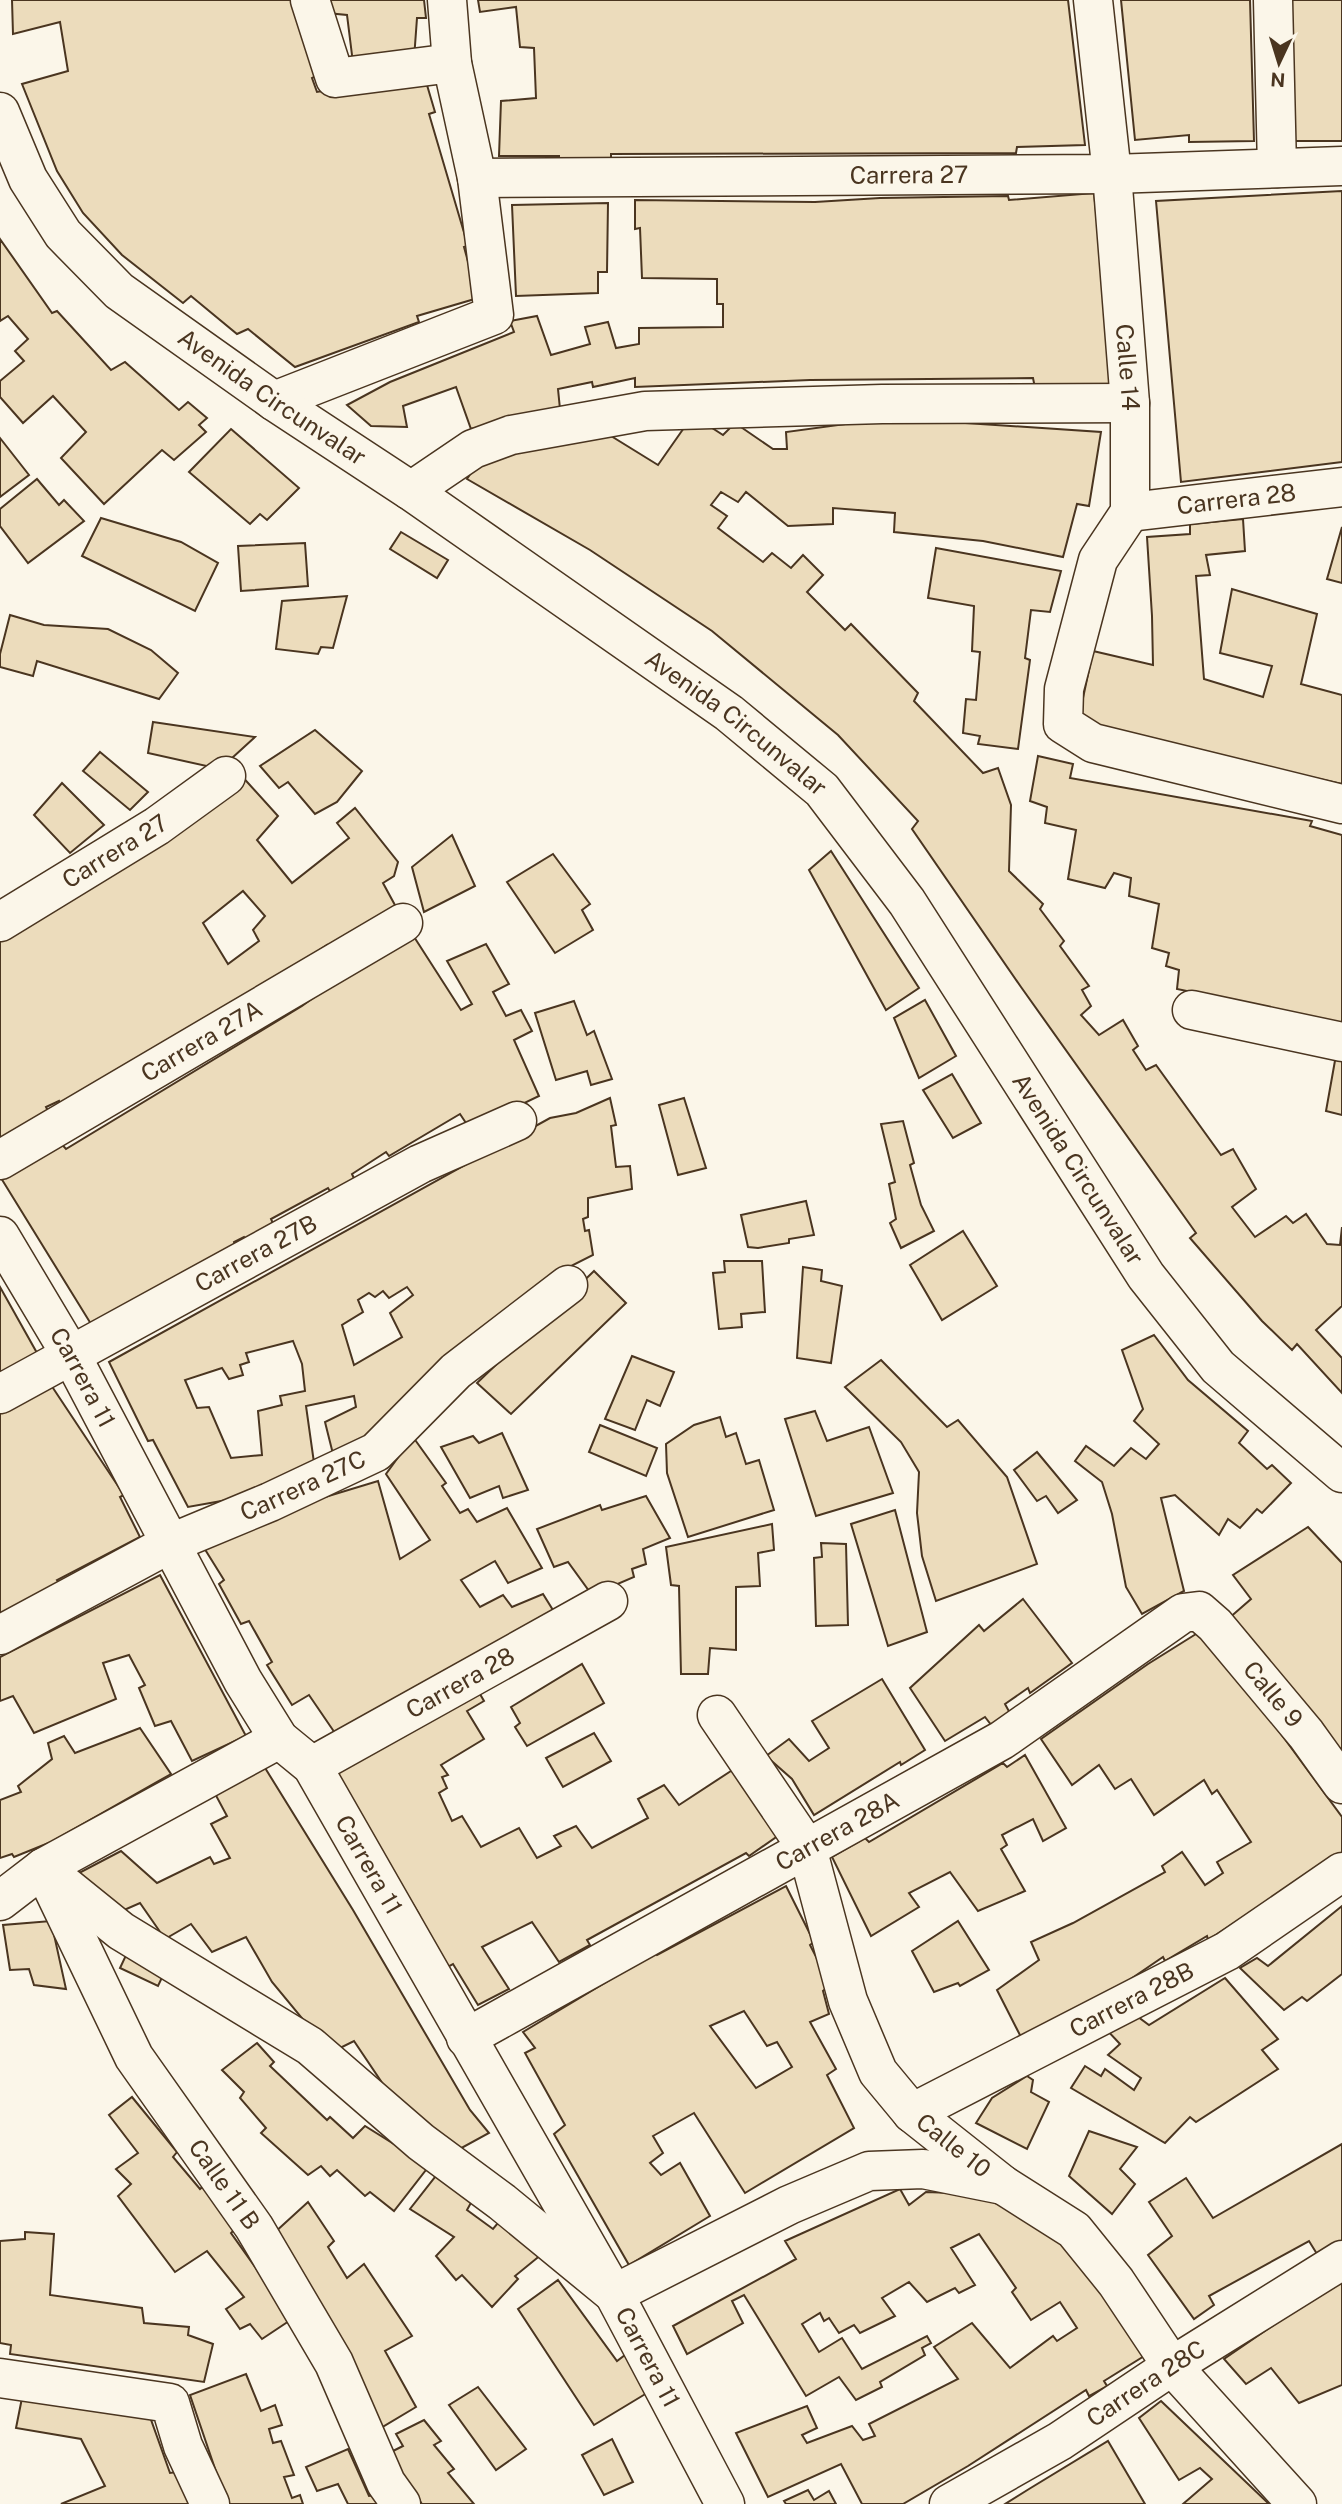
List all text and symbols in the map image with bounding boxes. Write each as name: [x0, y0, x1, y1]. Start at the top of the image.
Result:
north arrow: [1244, 28, 1314, 98]
text: N: [1270, 68, 1286, 91]
street label: Carrera 27: [850, 160, 968, 189]
street label: Avenida Circunvalar: [173, 322, 372, 471]
street label: Calle 14: [1111, 323, 1145, 411]
street label: Carrera 28: [1175, 478, 1297, 519]
street label: Avenida Circunvalar: [640, 644, 833, 801]
street label: Carrera 27: [57, 808, 173, 894]
street label: Carrera 27A: [136, 994, 267, 1087]
street label: Avenida Circunvalar: [1007, 1068, 1150, 1270]
street label: Carrera 27B: [190, 1208, 321, 1298]
street label: Carrera 11: [45, 1322, 122, 1432]
street label: Carrera 27C: [236, 1444, 370, 1526]
street label: Carrera 28: [401, 1641, 519, 1724]
street label: Calle 9: [1238, 1655, 1309, 1732]
street label: Carrera 28A: [770, 1785, 904, 1876]
street label: Carrera 11: [330, 1810, 409, 1919]
street label: Carrera 28B: [1064, 1956, 1198, 2043]
street label: Calle 10: [911, 2107, 997, 2183]
street label: Calle 11 B: [183, 2133, 266, 2235]
street label: Carrera 11: [610, 2302, 686, 2412]
street label: Carrera 28C: [1081, 2334, 1210, 2432]

